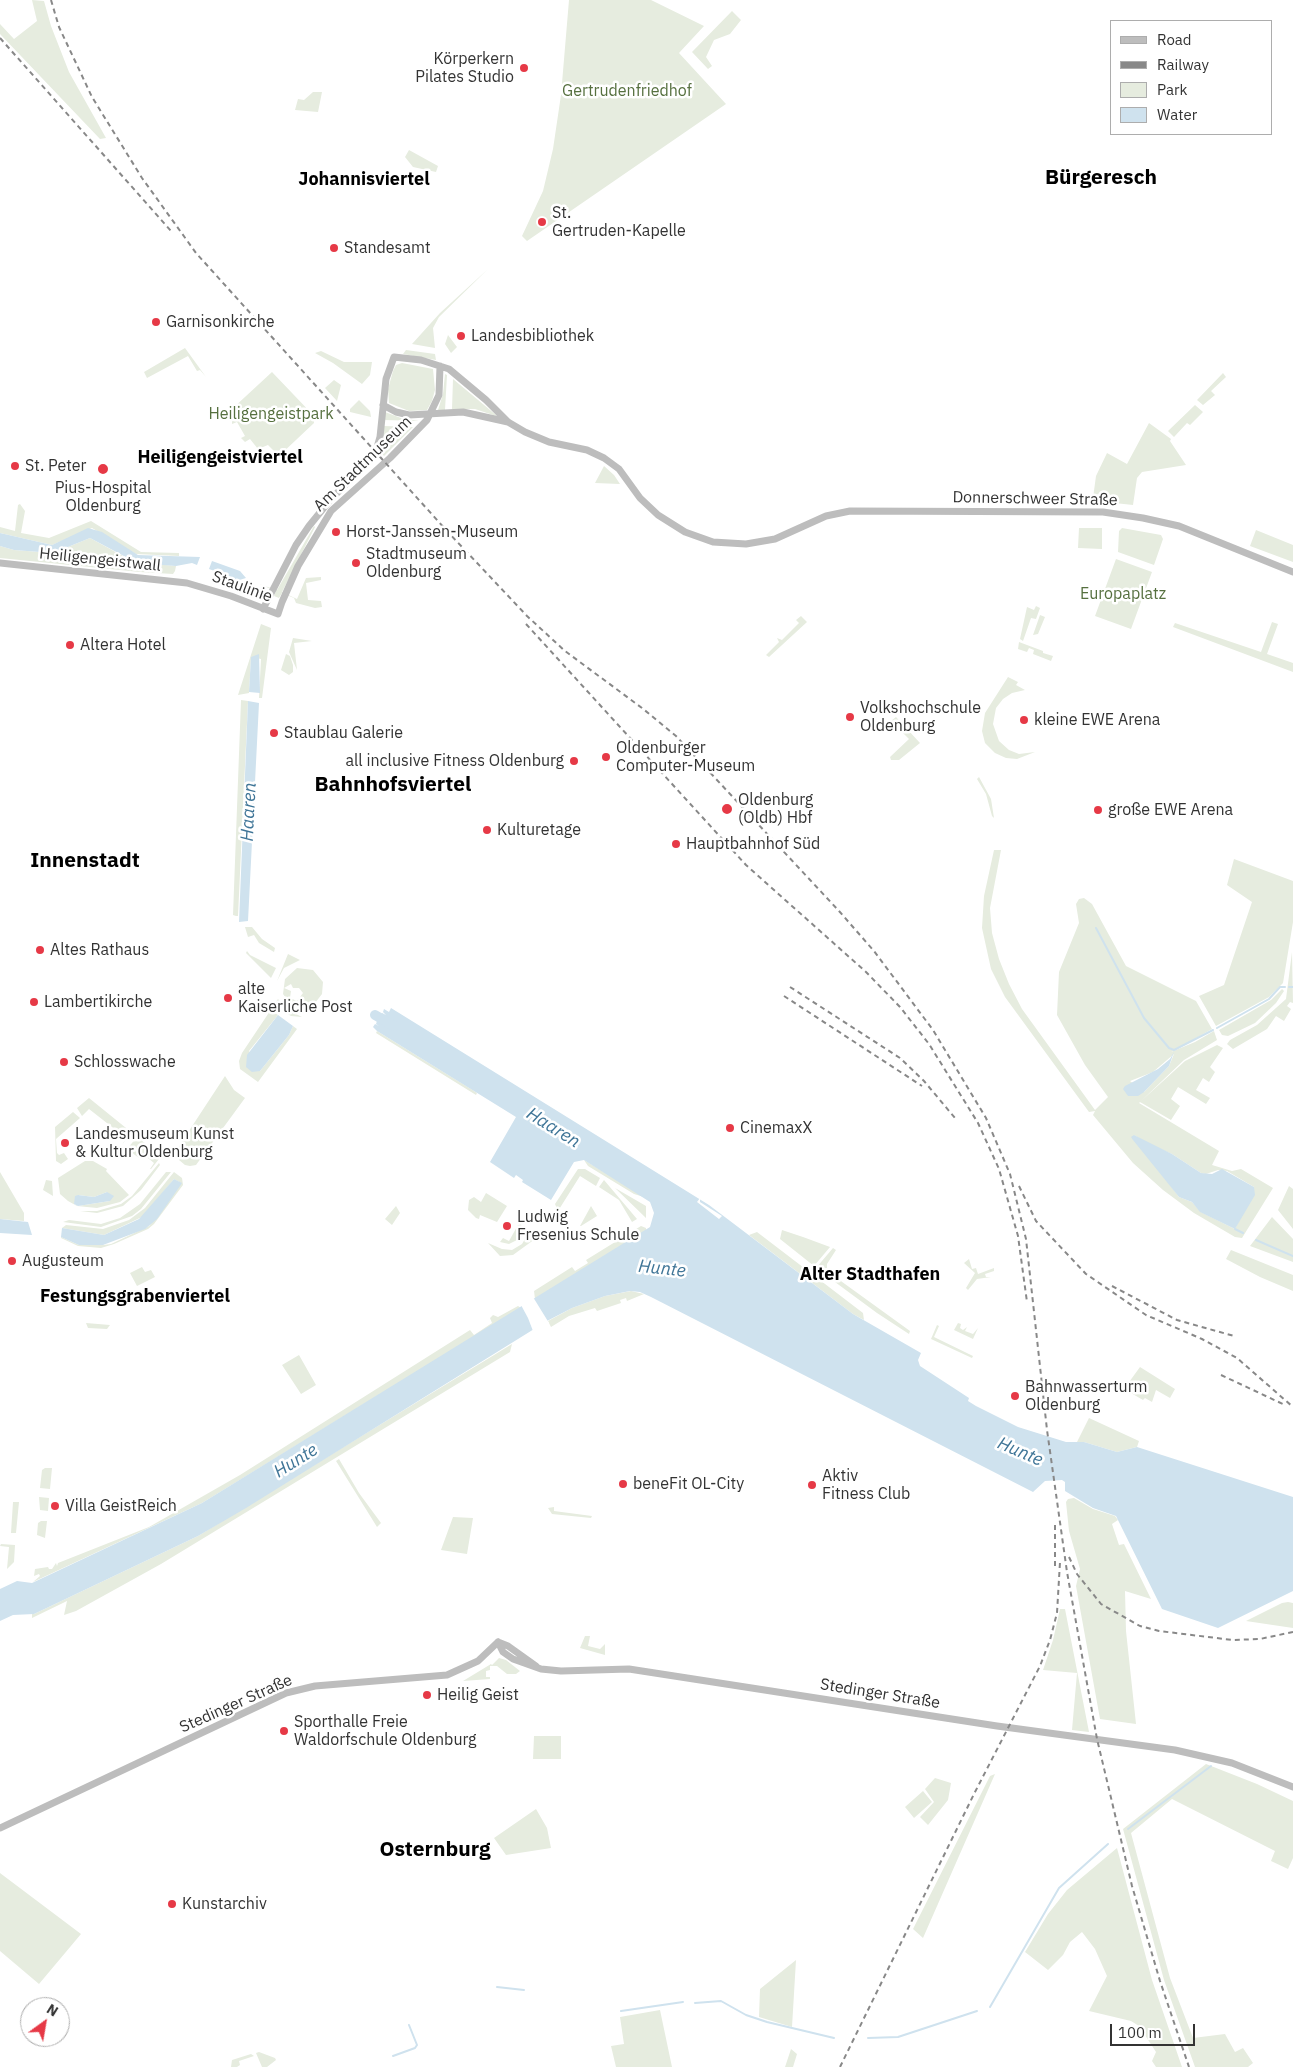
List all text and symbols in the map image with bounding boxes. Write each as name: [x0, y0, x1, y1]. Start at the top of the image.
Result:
legend: [1110, 20, 1273, 135]
text: Road: [1157, 30, 1192, 49]
place label: Körperkern Pilates Studio: [415, 49, 514, 87]
text: Railway: [1157, 55, 1209, 74]
marker: Körperkern Pilates Studio: [518, 62, 530, 74]
text: Park: [1157, 80, 1187, 99]
park label: Gertrudenfriedhof: [562, 81, 692, 101]
text: Water: [1157, 105, 1197, 124]
district label: Bürgeresch: [1045, 165, 1157, 191]
district label: Johannisviertel: [298, 169, 430, 191]
place label: St. Gertruden-Kapelle: [552, 203, 686, 241]
marker: St. Gertruden-Kapelle: [536, 216, 548, 228]
place label: Standesamt: [344, 238, 431, 258]
marker: Standesamt: [328, 242, 340, 254]
place label: Garnisonkirche: [166, 312, 275, 332]
marker: Garnisonkirche: [150, 316, 162, 328]
place label: Landesbibliothek: [471, 326, 594, 346]
marker: Landesbibliothek: [455, 330, 467, 342]
park label: Heiligengeistpark: [208, 404, 334, 424]
street label: Am Stadtmuseum: [310, 412, 416, 516]
district label: Heiligengeistviertel: [137, 447, 303, 469]
place label: St. Peter: [25, 456, 86, 476]
marker: St. Peter: [9, 460, 21, 472]
marker: Pius-Hospital Oldenburg: [96, 462, 110, 476]
place label: Pius-Hospital Oldenburg: [55, 478, 151, 516]
street label: Donnerschweer Straße: [952, 488, 1118, 510]
place label: Horst-Janssen-Museum: [346, 522, 518, 542]
marker: Horst-Janssen-Museum: [330, 526, 342, 538]
street label: Heiligengeistwall: [38, 544, 162, 576]
place label: Stadtmuseum Oldenburg: [366, 544, 467, 582]
marker: Stadtmuseum Oldenburg: [350, 557, 362, 569]
street label: Staulinie: [209, 567, 275, 607]
park label: Europaplatz: [1080, 584, 1166, 604]
place label: Altera Hotel: [80, 635, 166, 655]
marker: Altera Hotel: [64, 639, 76, 651]
place label: Volkshochschule Oldenburg: [860, 698, 981, 736]
place label: kleine EWE Arena: [1034, 710, 1160, 730]
marker: Volkshochschule Oldenburg: [844, 711, 856, 723]
marker: kleine EWE Arena: [1018, 714, 1030, 726]
place label: Staublau Galerie: [284, 723, 403, 743]
marker: Staublau Galerie: [268, 727, 280, 739]
place label: Oldenburger Computer-Museum: [616, 738, 755, 776]
place label: all inclusive Fitness Oldenburg: [346, 751, 564, 771]
marker: Oldenburger Computer-Museum: [600, 751, 612, 763]
marker: all inclusive Fitness Oldenburg: [568, 755, 580, 767]
district label: Bahnhofsviertel: [315, 772, 471, 798]
water label: Haaren: [237, 782, 261, 842]
place label: Oldenburg (Oldb) Hbf: [738, 790, 813, 828]
place label: große EWE Arena: [1108, 800, 1233, 820]
marker: Oldenburg (Oldb) Hbf: [720, 802, 734, 816]
marker: große EWE Arena: [1092, 804, 1104, 816]
place label: Kulturetage: [497, 820, 581, 840]
marker: Kulturetage: [481, 824, 493, 836]
place label: Hauptbahnhof Süd: [686, 834, 820, 854]
marker: Hauptbahnhof Süd: [670, 838, 682, 850]
district label: Innenstadt: [30, 848, 140, 874]
place label: Altes Rathaus: [50, 940, 149, 960]
marker: Altes Rathaus: [34, 944, 46, 956]
place label: alte Kaiserliche Post: [238, 979, 353, 1017]
place label: Lambertikirche: [44, 992, 152, 1012]
marker: alte Kaiserliche Post: [222, 992, 234, 1004]
marker: Lambertikirche: [28, 996, 40, 1008]
place label: Schlosswache: [74, 1052, 176, 1072]
marker: Schlosswache: [58, 1056, 70, 1068]
water label: Haaren: [522, 1103, 584, 1153]
place label: CinemaxX: [740, 1118, 812, 1138]
marker: CinemaxX: [724, 1122, 736, 1134]
place label: Landesmuseum Kunst & Kultur Oldenburg: [75, 1124, 234, 1162]
marker: Landesmuseum Kunst & Kultur Oldenburg: [59, 1137, 71, 1149]
place label: Ludwig Fresenius Schule: [517, 1207, 639, 1245]
marker: Ludwig Fresenius Schule: [501, 1220, 513, 1232]
place label: Augusteum: [22, 1251, 104, 1271]
marker: Augusteum: [6, 1255, 18, 1267]
water label: Hunte: [637, 1256, 687, 1282]
district label: Alter Stadthafen: [800, 1264, 940, 1286]
district label: Festungsgrabenviertel: [40, 1286, 230, 1308]
place label: Bahnwasserturm Oldenburg: [1025, 1377, 1148, 1415]
marker: Bahnwasserturm Oldenburg: [1009, 1390, 1021, 1402]
water label: Hunte: [994, 1433, 1046, 1471]
water label: Hunte: [270, 1439, 322, 1483]
place label: Aktiv Fitness Club: [822, 1466, 910, 1504]
place label: beneFit OL-City: [633, 1474, 744, 1494]
marker: beneFit OL-City: [617, 1478, 629, 1490]
marker: Aktiv Fitness Club: [806, 1479, 818, 1491]
place label: Villa GeistReich: [65, 1496, 177, 1516]
marker: Villa GeistReich: [49, 1500, 61, 1512]
street label: Stedinger Straße: [177, 1671, 295, 1737]
street label: Stedinger Straße: [819, 1675, 941, 1713]
place label: Heilig Geist: [437, 1685, 519, 1705]
marker: Heilig Geist: [421, 1689, 433, 1701]
place label: Sporthalle Freie Waldorfschule Oldenburg: [294, 1712, 476, 1750]
marker: Sporthalle Freie Waldorfschule Oldenburg: [278, 1725, 290, 1737]
district label: Osternburg: [379, 1837, 491, 1863]
place label: Kunstarchiv: [182, 1894, 267, 1914]
marker: Kunstarchiv: [166, 1898, 178, 1910]
north arrow: [20, 1997, 70, 2047]
text: N: [43, 2000, 61, 2020]
scale bar: [1113, 2014, 1198, 2046]
text: 100 m: [1118, 2023, 1162, 2042]

